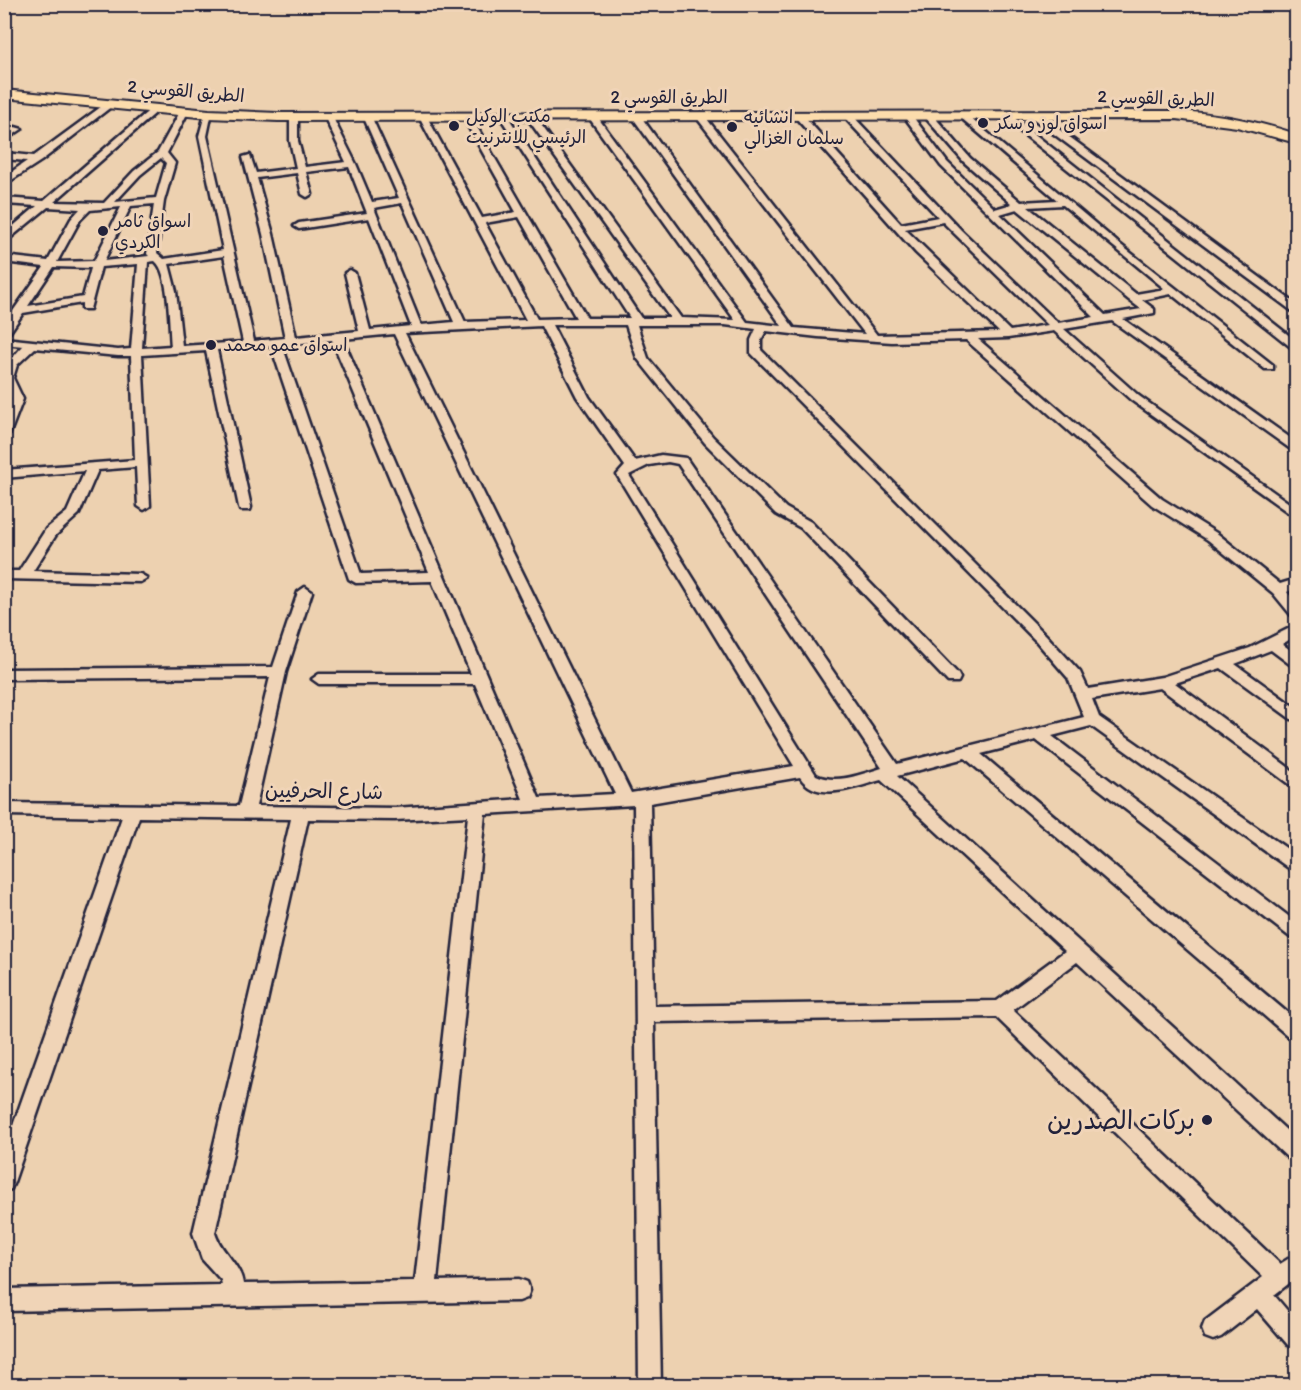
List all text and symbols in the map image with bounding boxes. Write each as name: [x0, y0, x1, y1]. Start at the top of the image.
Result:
street label: الطريق القوسي 2: [126, 75, 245, 112]
street label: الطريق القوسي 2: [1097, 85, 1215, 116]
street label: الطريق القوسي 2: [610, 86, 728, 113]
place label: مكتب الوكيل الرئيسي للانترنيت: [466, 105, 586, 153]
place label: انشائيه سلمان الغزالي: [744, 106, 844, 154]
place label: اسواق لوز و سكر: [993, 112, 1107, 135]
marker: اسواق لوز و سكر: [976, 116, 990, 130]
marker: مكتب الوكيل الرئيسي للانترنيت: [447, 119, 461, 133]
marker: انشائيه سلمان الغزالي: [725, 120, 739, 134]
place label: اسواق ثامر الكردي: [113, 210, 191, 255]
marker: اسواق ثامر الكردي: [96, 224, 110, 238]
place label: اسواق عمو محمد: [223, 334, 348, 356]
marker: اسواق عمو محمد: [204, 338, 218, 352]
street label: شارع الحرفيين: [265, 777, 383, 807]
place label: بركات الصدرين: [1047, 1104, 1195, 1136]
marker: بركات الصدرين: [1200, 1113, 1214, 1127]

